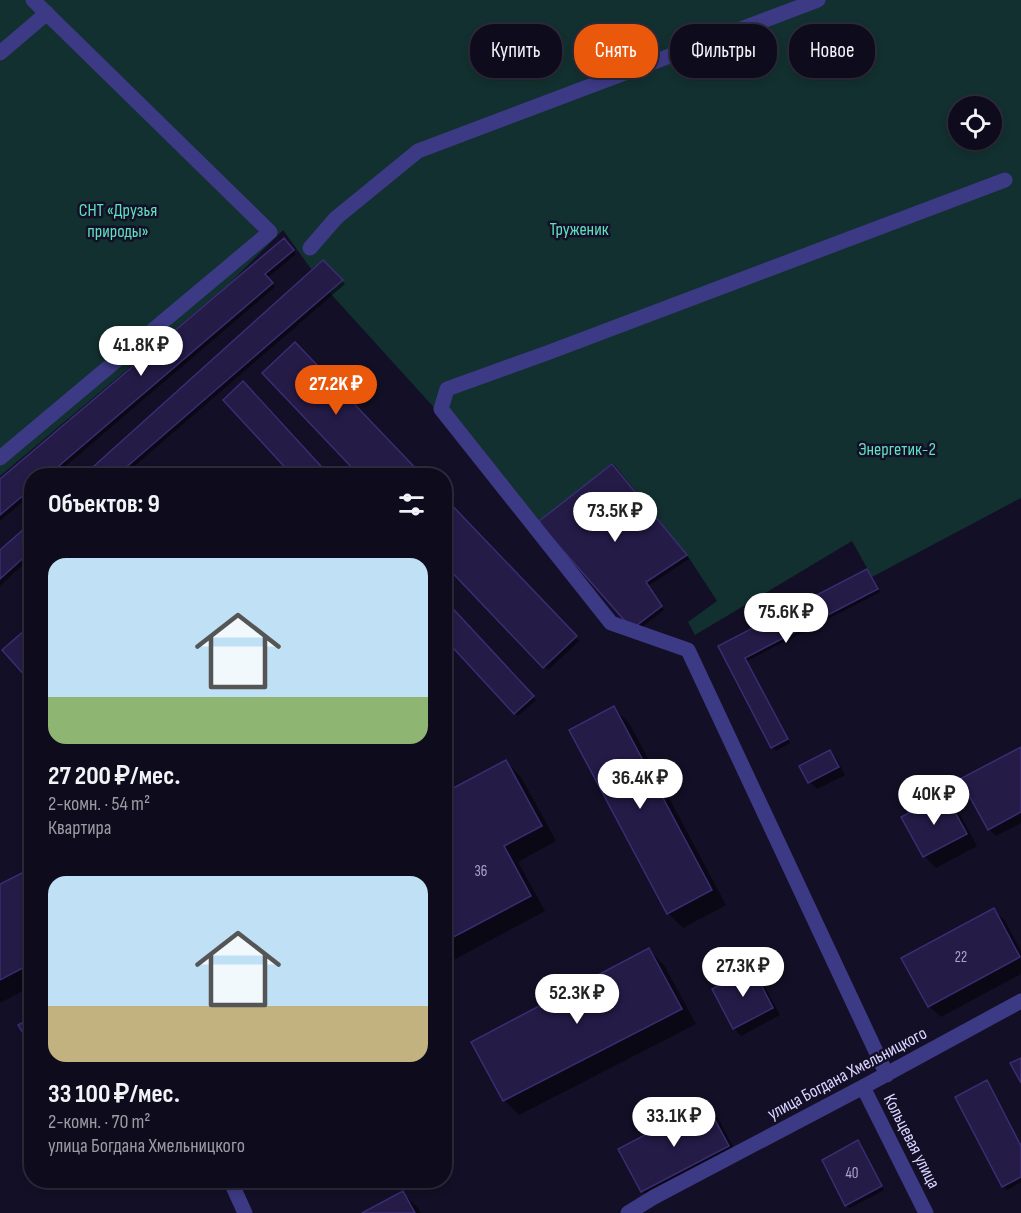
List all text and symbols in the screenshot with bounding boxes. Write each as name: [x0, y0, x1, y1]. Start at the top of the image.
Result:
chip: Купить: [470, 24, 562, 78]
chip: Снять: [574, 24, 658, 78]
chip: Фильтры: [670, 24, 777, 78]
chip: Новое: [789, 24, 875, 78]
map controls: [948, 96, 1002, 150]
button: locate: [948, 96, 1002, 150]
park label: СНТ «Друзья природы»: [79, 200, 157, 242]
park label: Труженик: [550, 219, 609, 240]
pin: 41.8K ₽: [86, 326, 196, 377]
text: 41.8K ₽: [113, 333, 169, 357]
pin: 27.2K ₽: [281, 365, 391, 416]
text: 27.2K ₽: [309, 372, 363, 396]
park label: Энергетик-2: [858, 439, 936, 460]
icon: filters: [395, 488, 428, 521]
text: Объектов: 9: [48, 489, 160, 520]
pin: 73.5K ₽: [560, 492, 670, 543]
text: 73.5K ₽: [587, 499, 643, 523]
pin: 75.6K ₽: [731, 593, 841, 644]
icon: home: [184, 597, 292, 705]
text: 75.6K ₽: [758, 600, 814, 624]
pin: 36.4K ₽: [585, 759, 695, 810]
text: 27 200 ₽/мес.: [48, 761, 181, 792]
text: 36.4K ₽: [612, 766, 668, 790]
pin: 40K ₽: [892, 775, 976, 826]
text: 40K ₽: [912, 782, 956, 806]
text: 2-комн. · 54 m²: [48, 792, 150, 816]
text: Квартира: [48, 816, 112, 840]
house number: 36: [475, 862, 487, 881]
icon: home: [184, 915, 292, 1023]
pin: 27.3K ₽: [688, 947, 798, 998]
house number: 22: [955, 948, 967, 967]
text: 27.3K ₽: [716, 954, 770, 978]
pin: 52.3K ₽: [522, 974, 632, 1025]
text: 52.3K ₽: [549, 981, 605, 1005]
street label: улица Богдана Хмельницкого: [764, 1023, 931, 1124]
text: 33 100 ₽/мес.: [48, 1079, 180, 1110]
street label: Кольцевая улица: [879, 1090, 944, 1192]
pin: 33.1K ₽: [619, 1097, 729, 1148]
text: 33.1K ₽: [646, 1104, 702, 1128]
text: 2-комн. · 70 m²: [48, 1110, 151, 1134]
text: улица Богдана Хмельницкого: [48, 1134, 245, 1158]
house number: 40: [846, 1164, 858, 1183]

